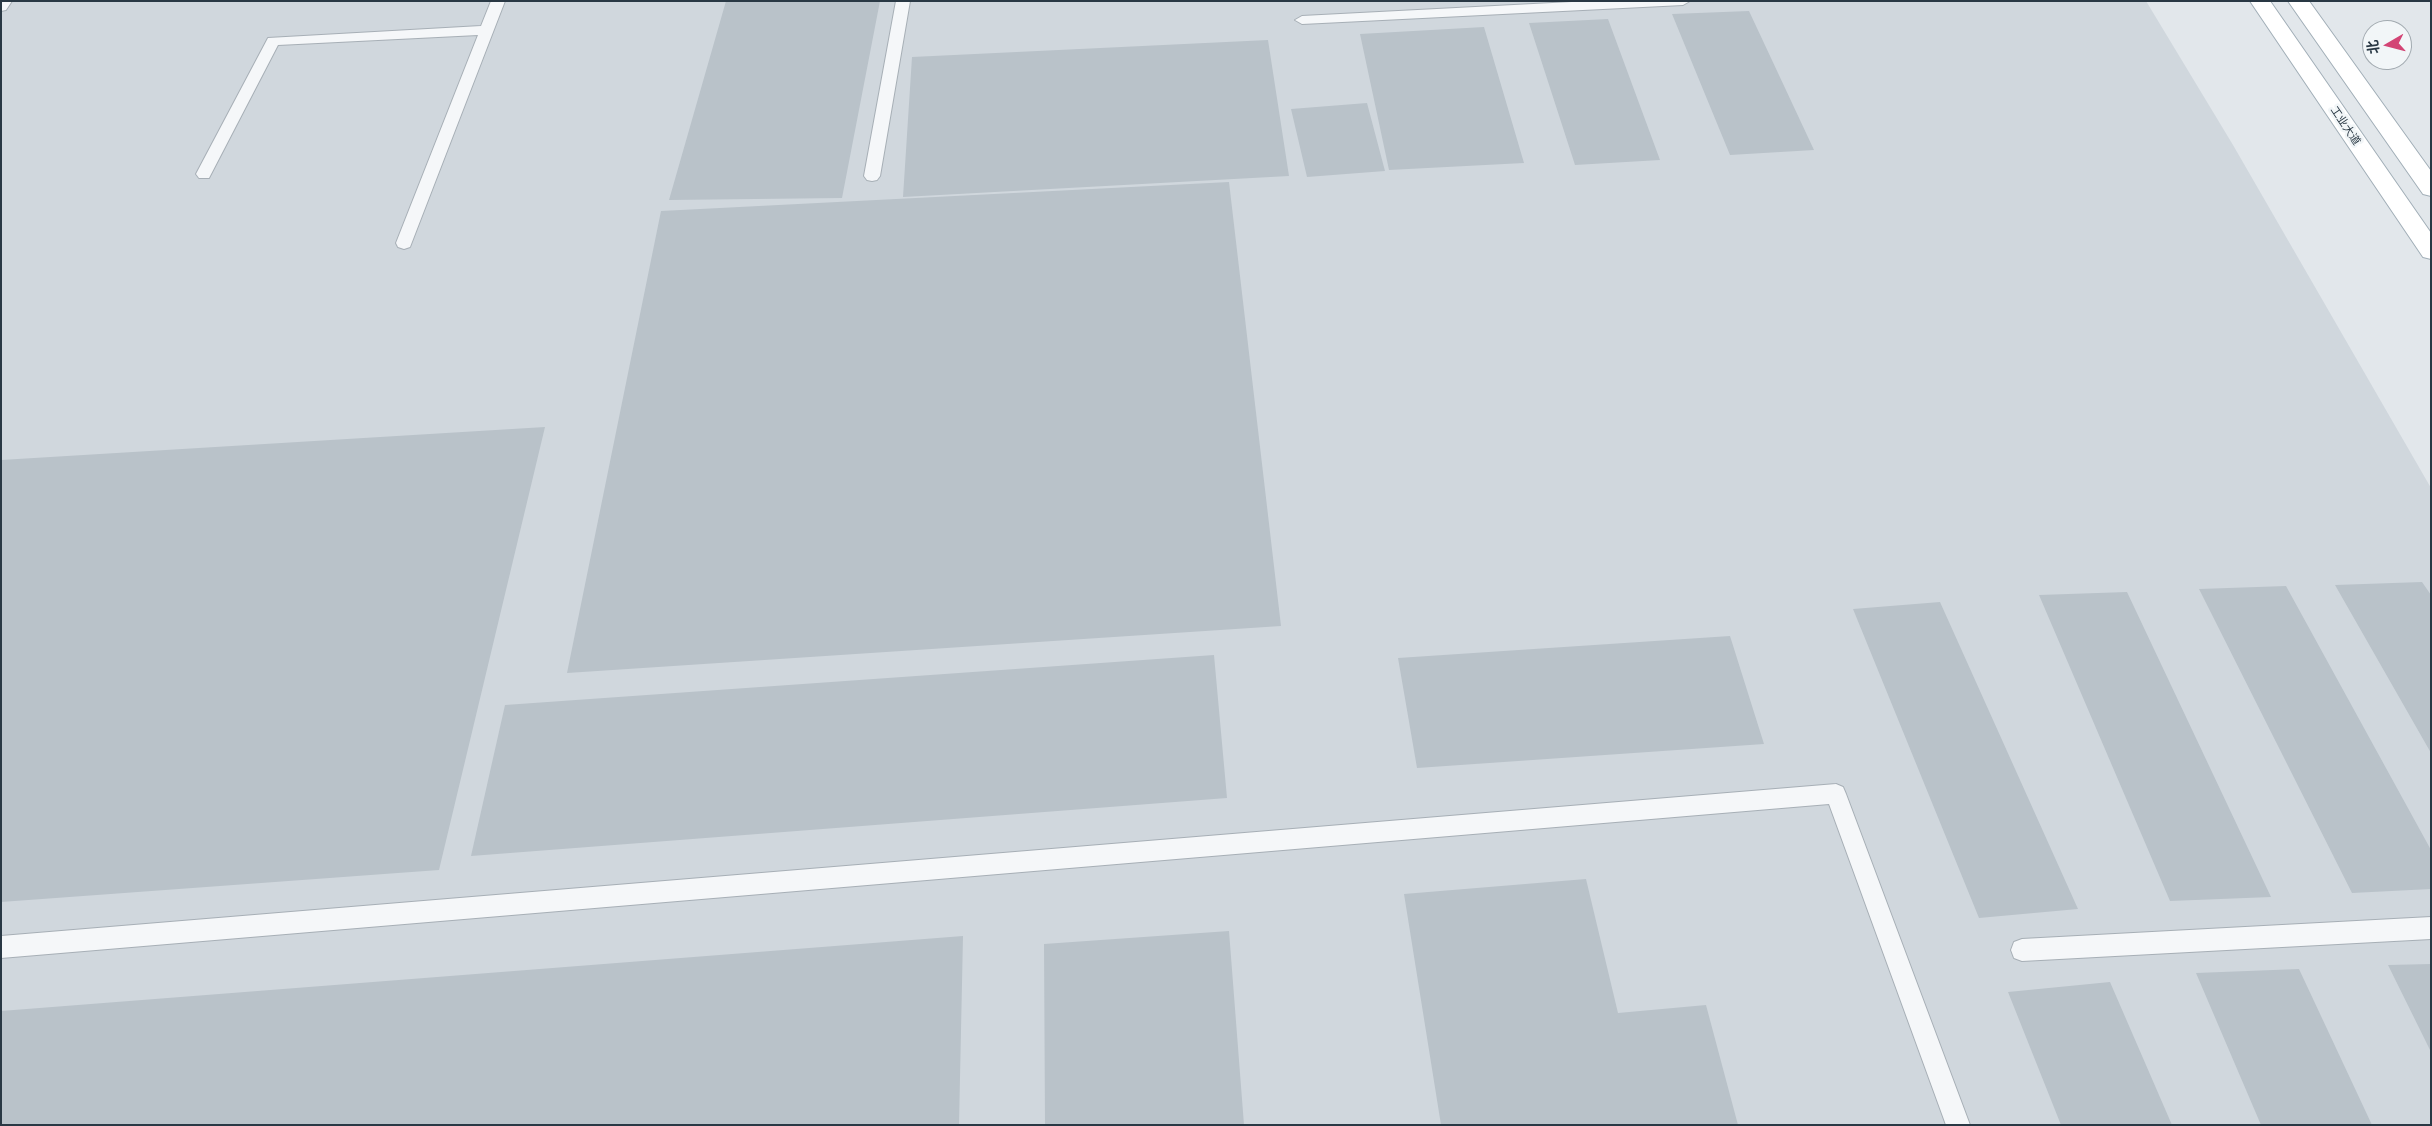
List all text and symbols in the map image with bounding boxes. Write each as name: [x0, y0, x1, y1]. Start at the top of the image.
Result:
north arrow: [2362, 20, 2412, 70]
text: 北: [2364, 39, 2382, 55]
street label: 工业大道: [2327, 104, 2363, 148]

